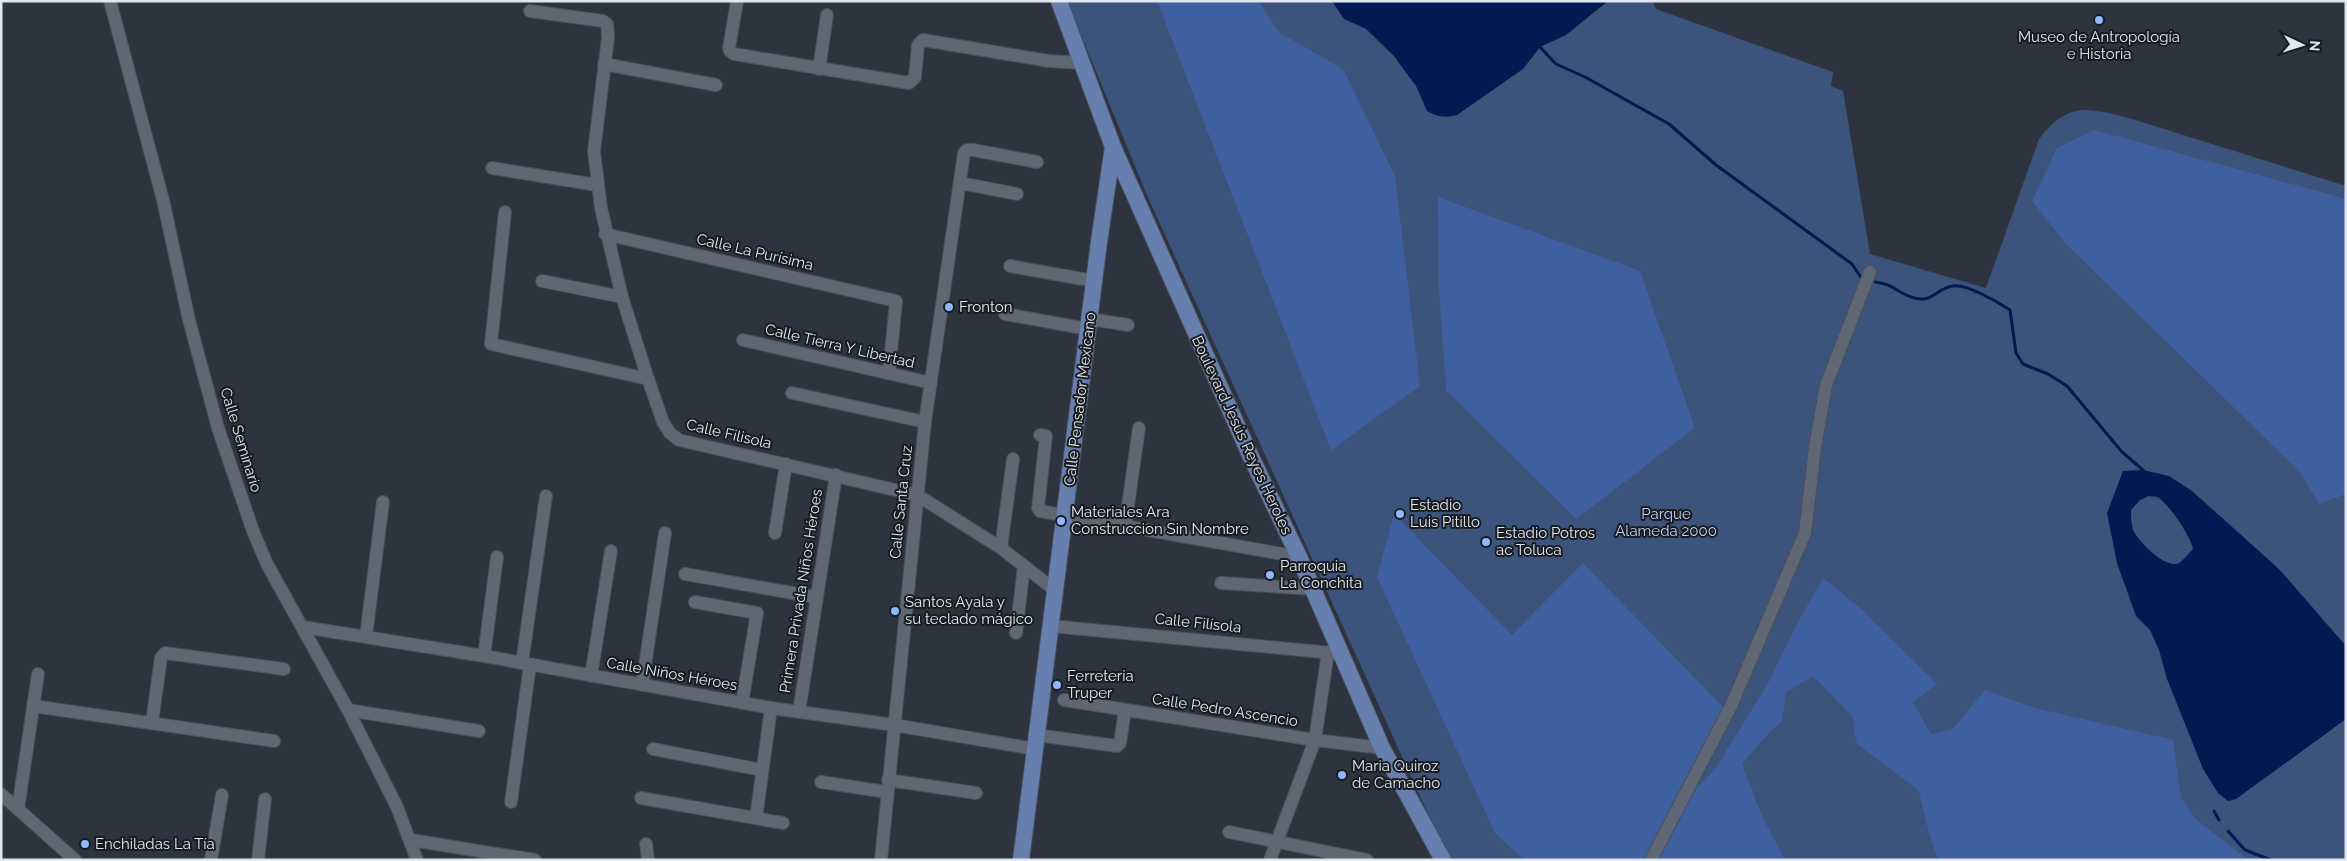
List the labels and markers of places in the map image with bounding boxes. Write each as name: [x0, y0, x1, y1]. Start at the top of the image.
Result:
marker: Museo de Antropología e Historia: [2093, 14, 2105, 26]
place label: Museo de Antropología e Historia: [2018, 28, 2180, 63]
place label: Fronton: [959, 298, 1012, 316]
marker: Fronton: [943, 301, 955, 313]
place label: Estadio Luis Pitillo: [1410, 496, 1480, 531]
place label: Materiales Ara Construccion Sin Nombre: [1071, 503, 1249, 538]
marker: Estadio Luis Pitillo: [1394, 508, 1406, 520]
marker: Materiales Ara Construccion Sin Nombre: [1055, 515, 1067, 527]
place label: Estadio Potros ac Toluca: [1496, 524, 1595, 559]
marker: Estadio Potros ac Toluca: [1480, 536, 1492, 548]
place label: Parroquia La Conchita: [1280, 557, 1362, 592]
marker: Parroquia La Conchita: [1264, 569, 1276, 581]
place label: Santos Ayala y su teclado mágico: [905, 593, 1033, 628]
marker: Santos Ayala y su teclado mágico: [889, 605, 901, 617]
place label: Ferreteria Truper: [1067, 667, 1134, 702]
marker: Ferreteria Truper: [1051, 679, 1063, 691]
place label: Maria Quiroz de Camacho: [1352, 757, 1440, 792]
marker: Maria Quiroz de Camacho: [1336, 769, 1348, 781]
place label: Enchiladas La Tía: [95, 835, 215, 853]
marker: Enchiladas La Tía: [79, 838, 91, 850]

